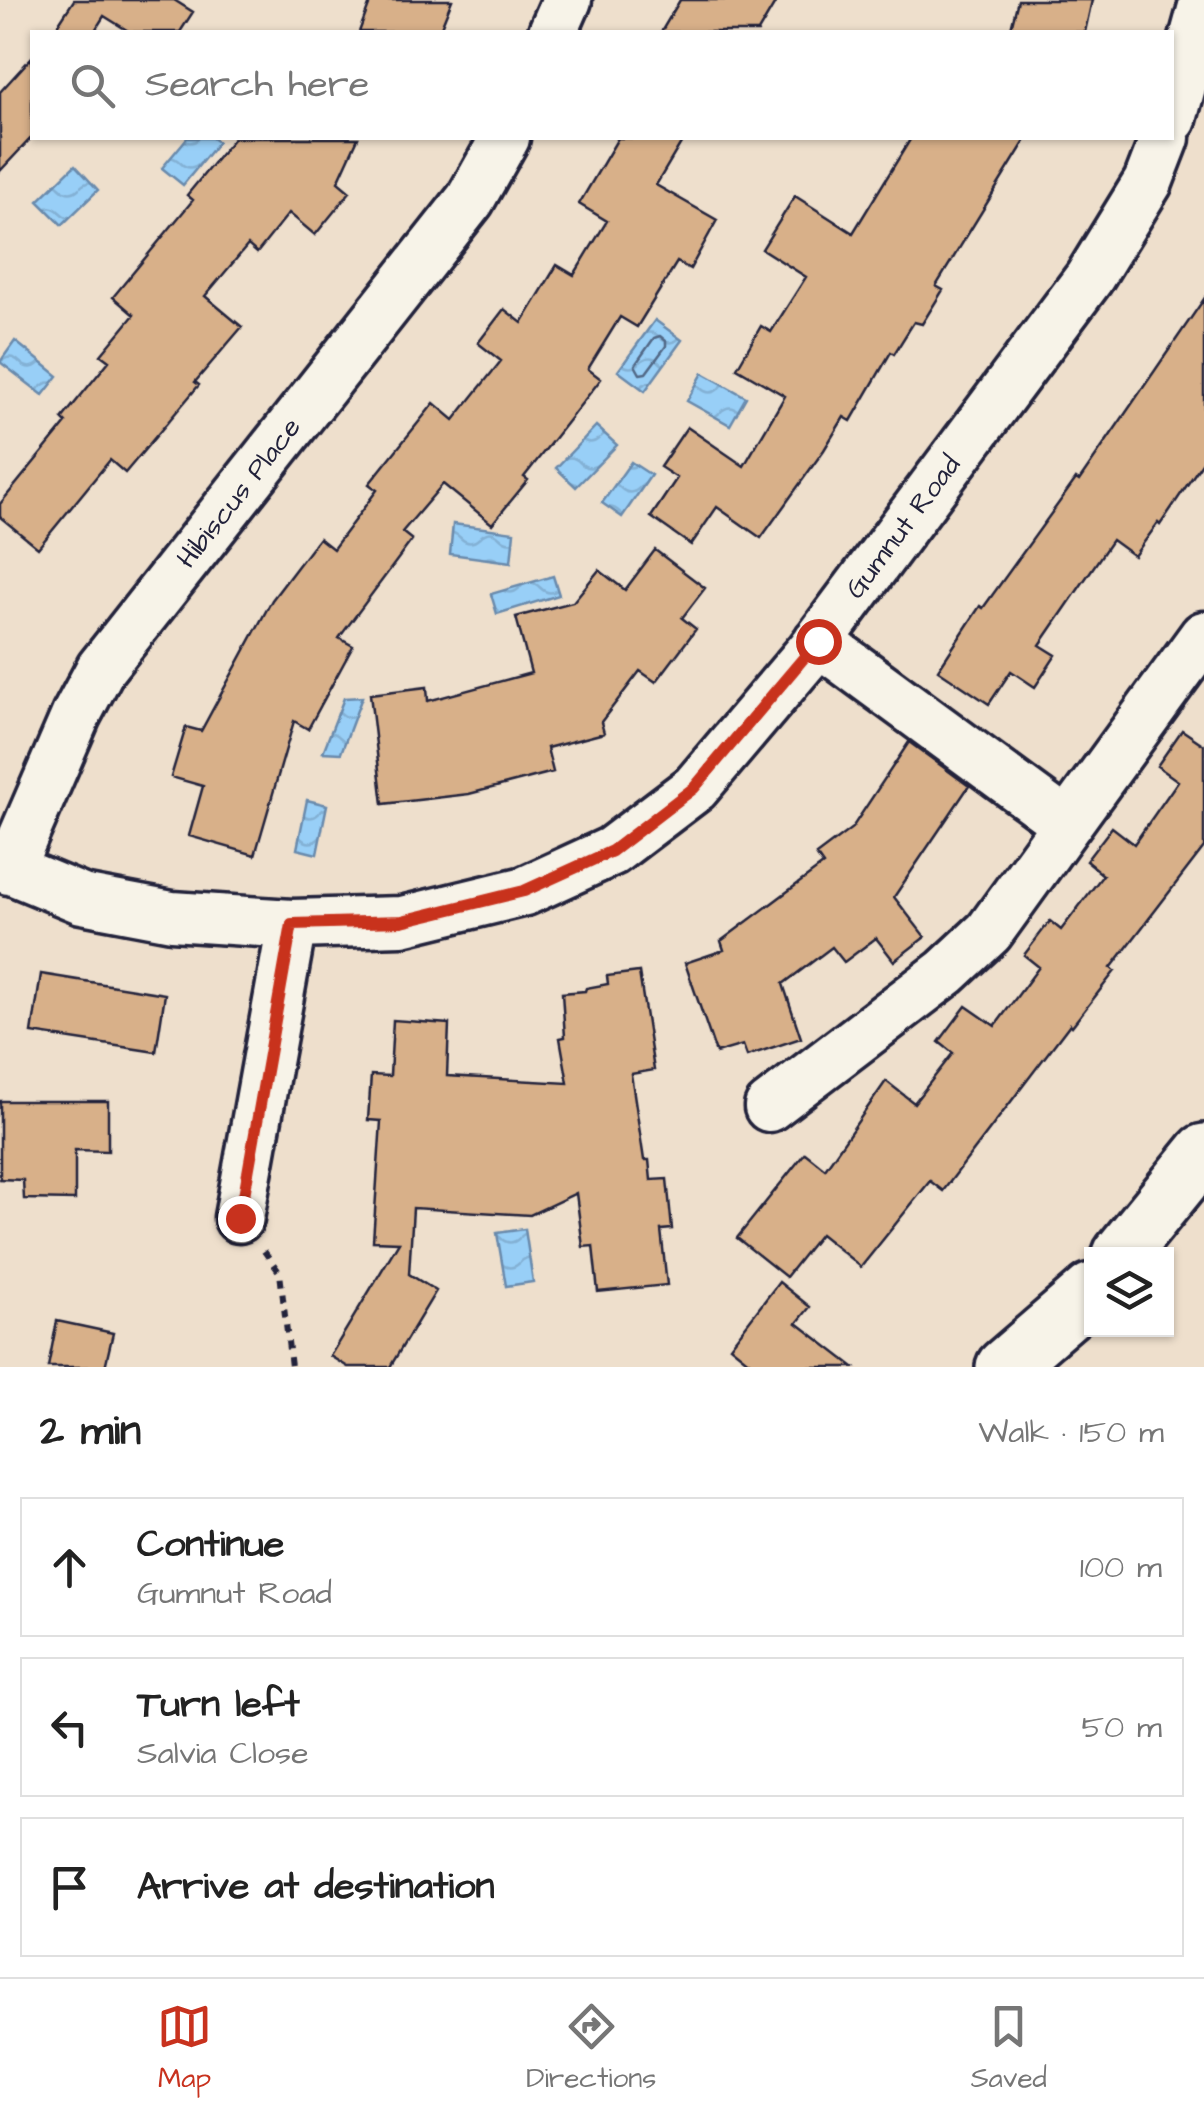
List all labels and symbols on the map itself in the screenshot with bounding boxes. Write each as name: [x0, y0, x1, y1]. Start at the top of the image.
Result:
street label: Hibiscus Place: [168, 409, 310, 577]
street label: Gumnut Road: [836, 447, 970, 607]
route start: [796, 619, 842, 665]
route end: [218, 1196, 264, 1242]

